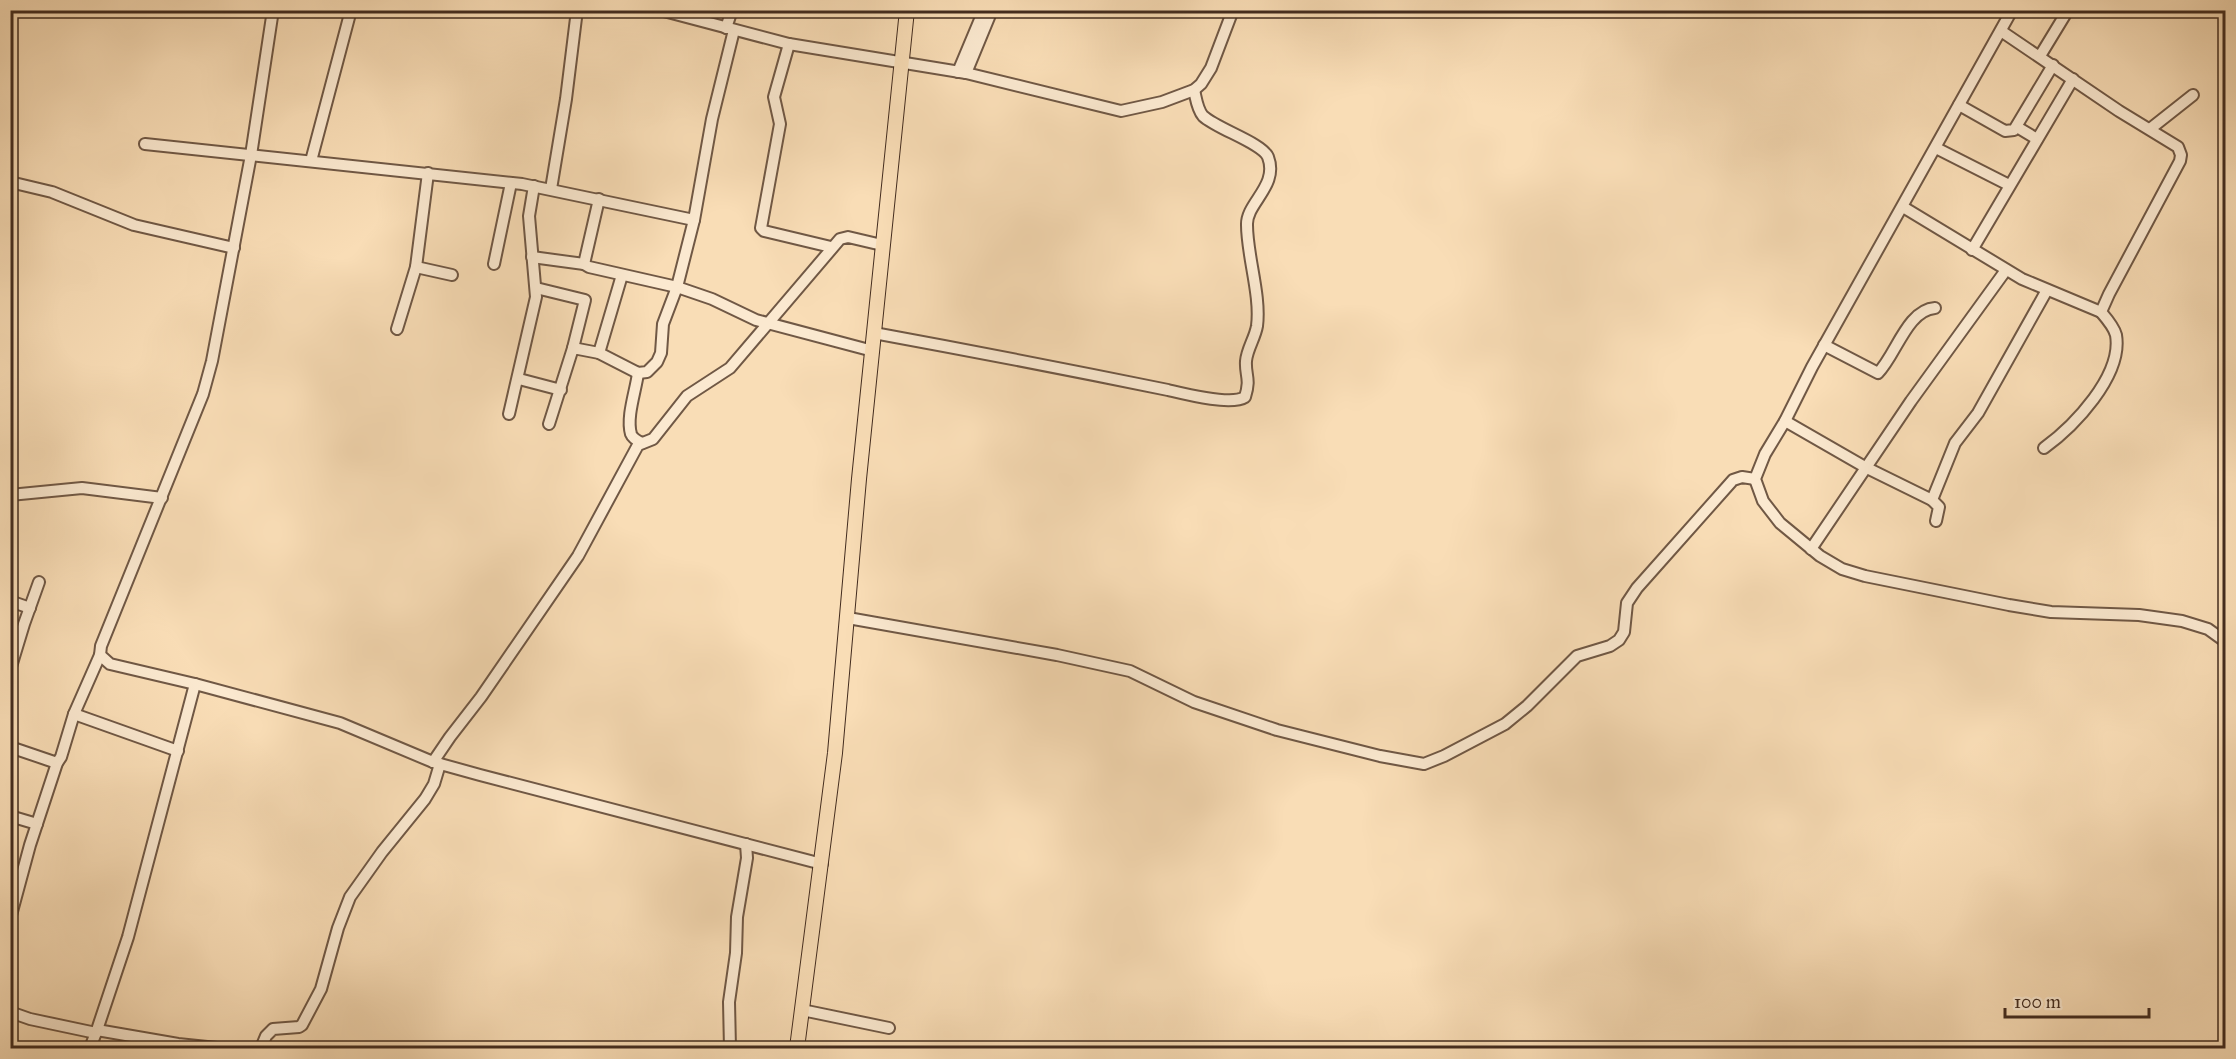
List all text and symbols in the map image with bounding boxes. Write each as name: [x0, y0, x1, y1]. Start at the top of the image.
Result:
scale bar: [2005, 981, 2149, 1019]
text: 100 m: [2014, 991, 2061, 1013]

